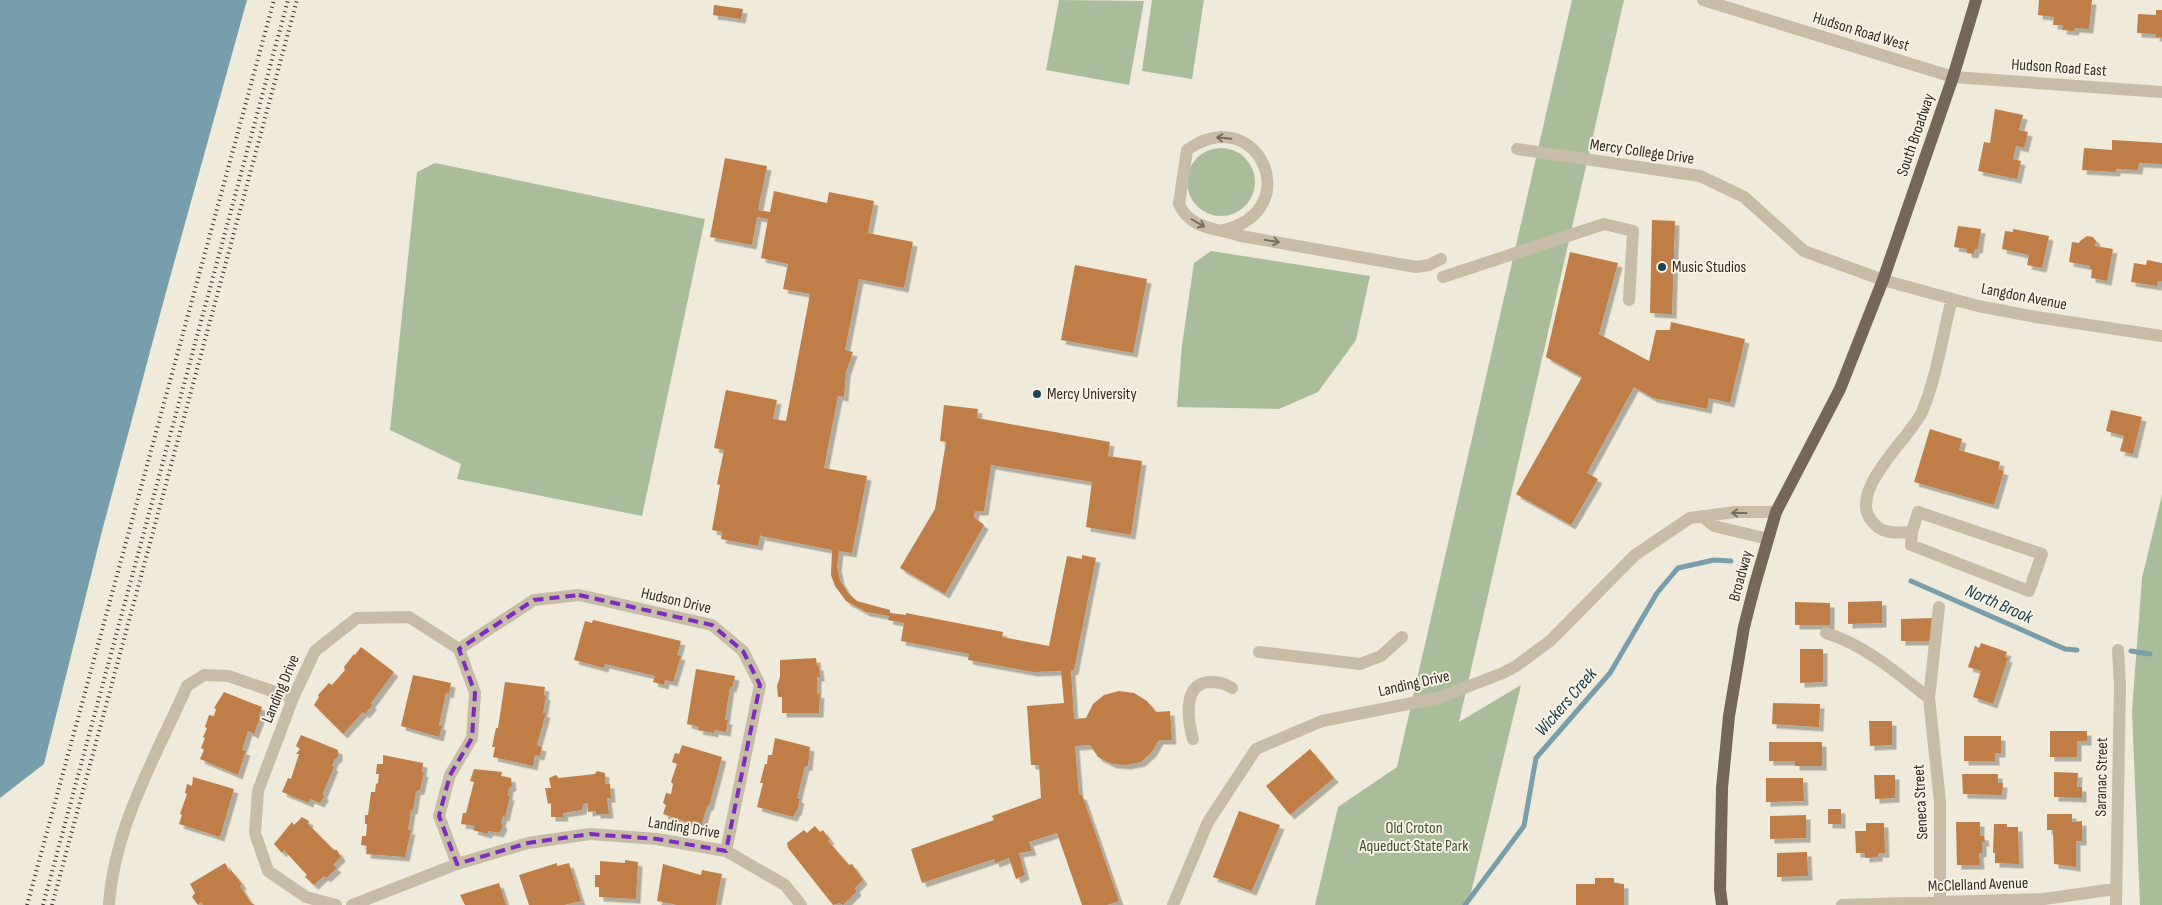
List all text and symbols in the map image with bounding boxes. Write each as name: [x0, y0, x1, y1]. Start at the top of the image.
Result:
street label: Hudson Road West: [1811, 8, 1912, 56]
street label: Hudson Road East: [2011, 55, 2107, 81]
street label: South Broadway: [1893, 91, 1939, 179]
one-way arrow: [1216, 133, 1232, 142]
street label: Mercy College Drive: [1589, 135, 1695, 169]
one-way arrow: [1190, 219, 1204, 229]
one-way arrow: [1263, 237, 1279, 247]
place label: Music Studios: [1672, 258, 1747, 277]
marker: Music Studios: [1656, 261, 1668, 273]
street label: Langdon Avenue: [1979, 279, 2069, 315]
place label: Mercy University: [1047, 385, 1137, 404]
marker: Mercy University: [1031, 388, 1043, 400]
one-way arrow: [1731, 508, 1748, 518]
street label: Broadway: [1725, 548, 1757, 604]
water label: North Brook: [1962, 580, 2037, 629]
street label: Hudson Drive: [639, 584, 713, 618]
street label: Landing Drive: [258, 652, 304, 726]
water label: Wickers Creek: [1531, 663, 1602, 740]
street label: Landing Drive: [1377, 667, 1451, 701]
street label: Saranac Street: [2092, 737, 2112, 817]
street label: Seneca Street: [1910, 764, 1932, 840]
street label: Landing Drive: [647, 813, 721, 843]
park label: Old Croton Aqueduct State Park: [1359, 819, 1468, 856]
street label: McClelland Avenue: [1928, 874, 2028, 896]

